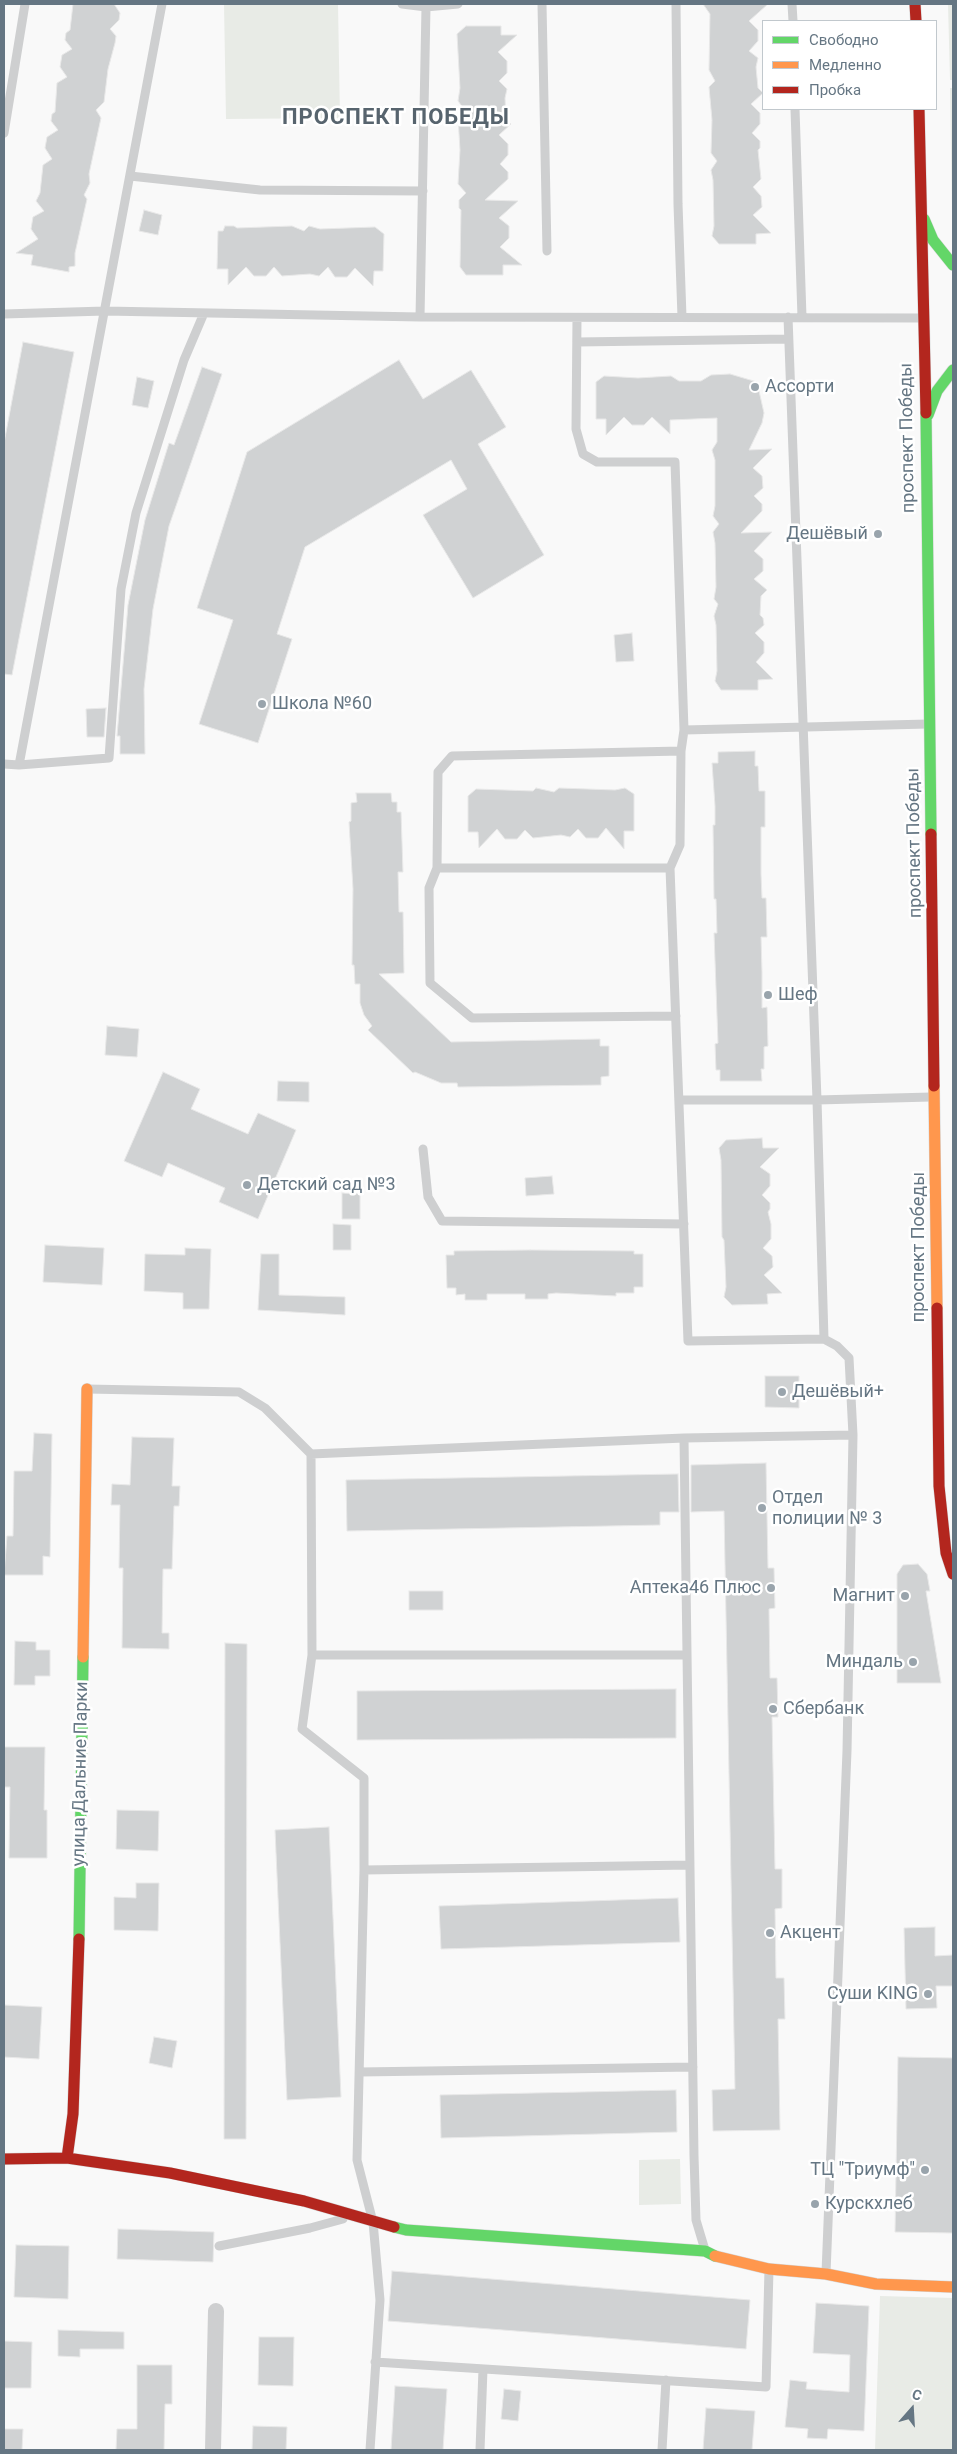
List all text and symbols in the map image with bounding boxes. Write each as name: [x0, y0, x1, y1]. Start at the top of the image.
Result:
legend: [762, 20, 937, 110]
text: Свободно: [809, 31, 878, 49]
text: Медленно: [809, 56, 882, 74]
text: Пробка: [809, 81, 861, 99]
district label: ПРОСПЕКТ ПОБЕДЫ: [280, 105, 512, 131]
street label: проспект Победы: [896, 363, 920, 513]
place label: Ассорти: [765, 376, 834, 398]
marker: Ассорти: [749, 381, 761, 393]
place label: Дешёвый: [786, 523, 868, 545]
marker: Дешёвый: [872, 528, 884, 540]
place label: Школа №60: [272, 693, 372, 715]
marker: Школа №60: [256, 698, 268, 710]
street label: проспект Победы: [903, 768, 927, 918]
place label: Шеф: [778, 984, 818, 1006]
marker: Шеф: [762, 989, 774, 1001]
street label: проспект Победы: [908, 1172, 930, 1322]
place label: Детский сад №3: [257, 1174, 395, 1196]
marker: Детский сад №3: [241, 1179, 253, 1191]
place label: Дешёвый+: [792, 1381, 884, 1403]
marker: Дешёвый+: [776, 1386, 788, 1398]
place label: Отдел полиции № 3: [772, 1487, 882, 1530]
marker: Отдел полиции № 3: [756, 1502, 768, 1514]
place label: Аптека46 Плюс: [630, 1577, 761, 1599]
marker: Аптека46 Плюс: [765, 1582, 777, 1594]
place label: Магнит: [833, 1585, 895, 1607]
marker: Магнит: [899, 1590, 911, 1602]
place label: Миндаль: [826, 1651, 903, 1673]
marker: Миндаль: [907, 1656, 919, 1668]
street label: улица Дальние Парки: [69, 1681, 93, 1867]
place label: Сбербанк: [783, 1698, 864, 1720]
marker: Сбербанк: [767, 1703, 779, 1715]
place label: Акцент: [780, 1922, 841, 1944]
marker: Акцент: [764, 1927, 776, 1939]
place label: Суши KING: [827, 1983, 918, 2005]
marker: Суши KING: [922, 1988, 934, 2000]
place label: ТЦ "Триумф": [810, 2159, 915, 2181]
marker: ТЦ "Триумф": [919, 2164, 931, 2176]
place label: Курскхлеб: [825, 2193, 913, 2215]
marker: Курскхлеб: [809, 2198, 821, 2210]
north arrow: [887, 2384, 937, 2434]
text: С: [910, 2386, 924, 2404]

